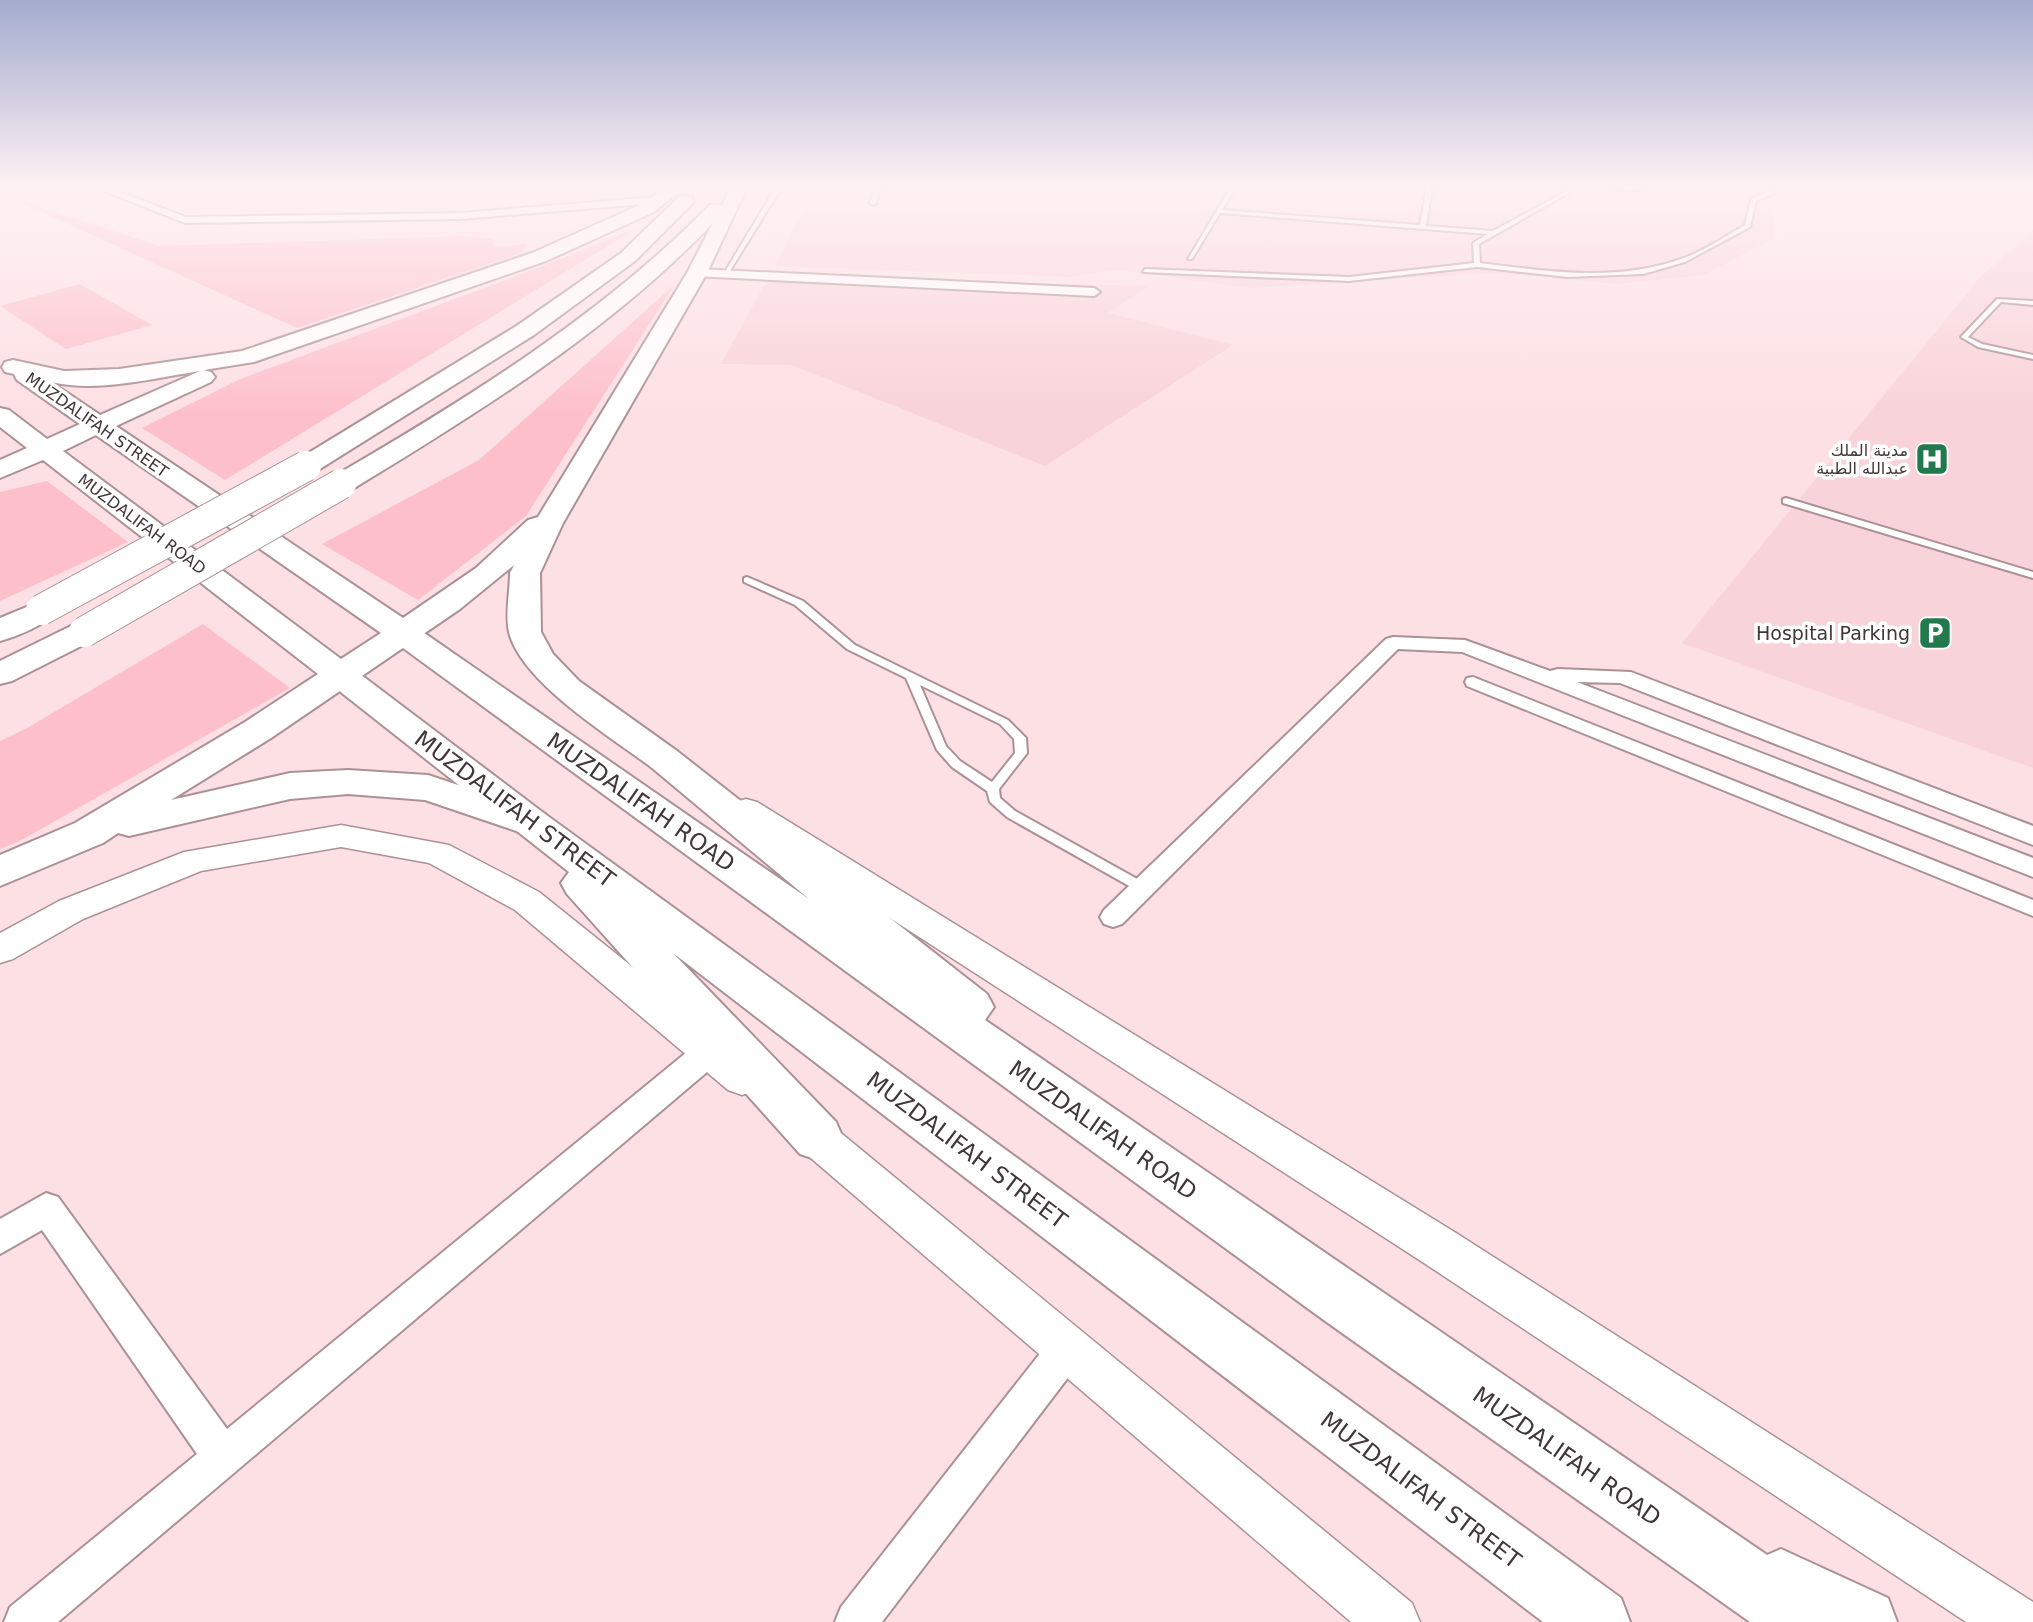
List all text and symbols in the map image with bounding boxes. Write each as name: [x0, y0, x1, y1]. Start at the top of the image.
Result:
street label: MUZDALIFAH STREET: [22, 369, 172, 482]
hospital icon: مدينة الملك عبدالله الطبية: [1913, 440, 1951, 478]
place label: مدينة الملك عبدالله الطبية: [1816, 441, 1908, 478]
street label: MUZDALIFAH ROAD: [74, 470, 210, 578]
parking icon: Hospital Parking: [1916, 614, 1954, 652]
place label: Hospital Parking: [1756, 622, 1910, 644]
street label: MUZDALIFAH STREET: [410, 725, 621, 893]
street label: MUZDALIFAH ROAD: [542, 727, 740, 877]
street label: MUZDALIFAH ROAD: [1004, 1055, 1202, 1205]
street label: MUZDALIFAH STREET: [862, 1066, 1073, 1234]
street label: MUZDALIFAH ROAD: [1468, 1381, 1666, 1531]
street label: MUZDALIFAH STREET: [1316, 1406, 1527, 1574]

